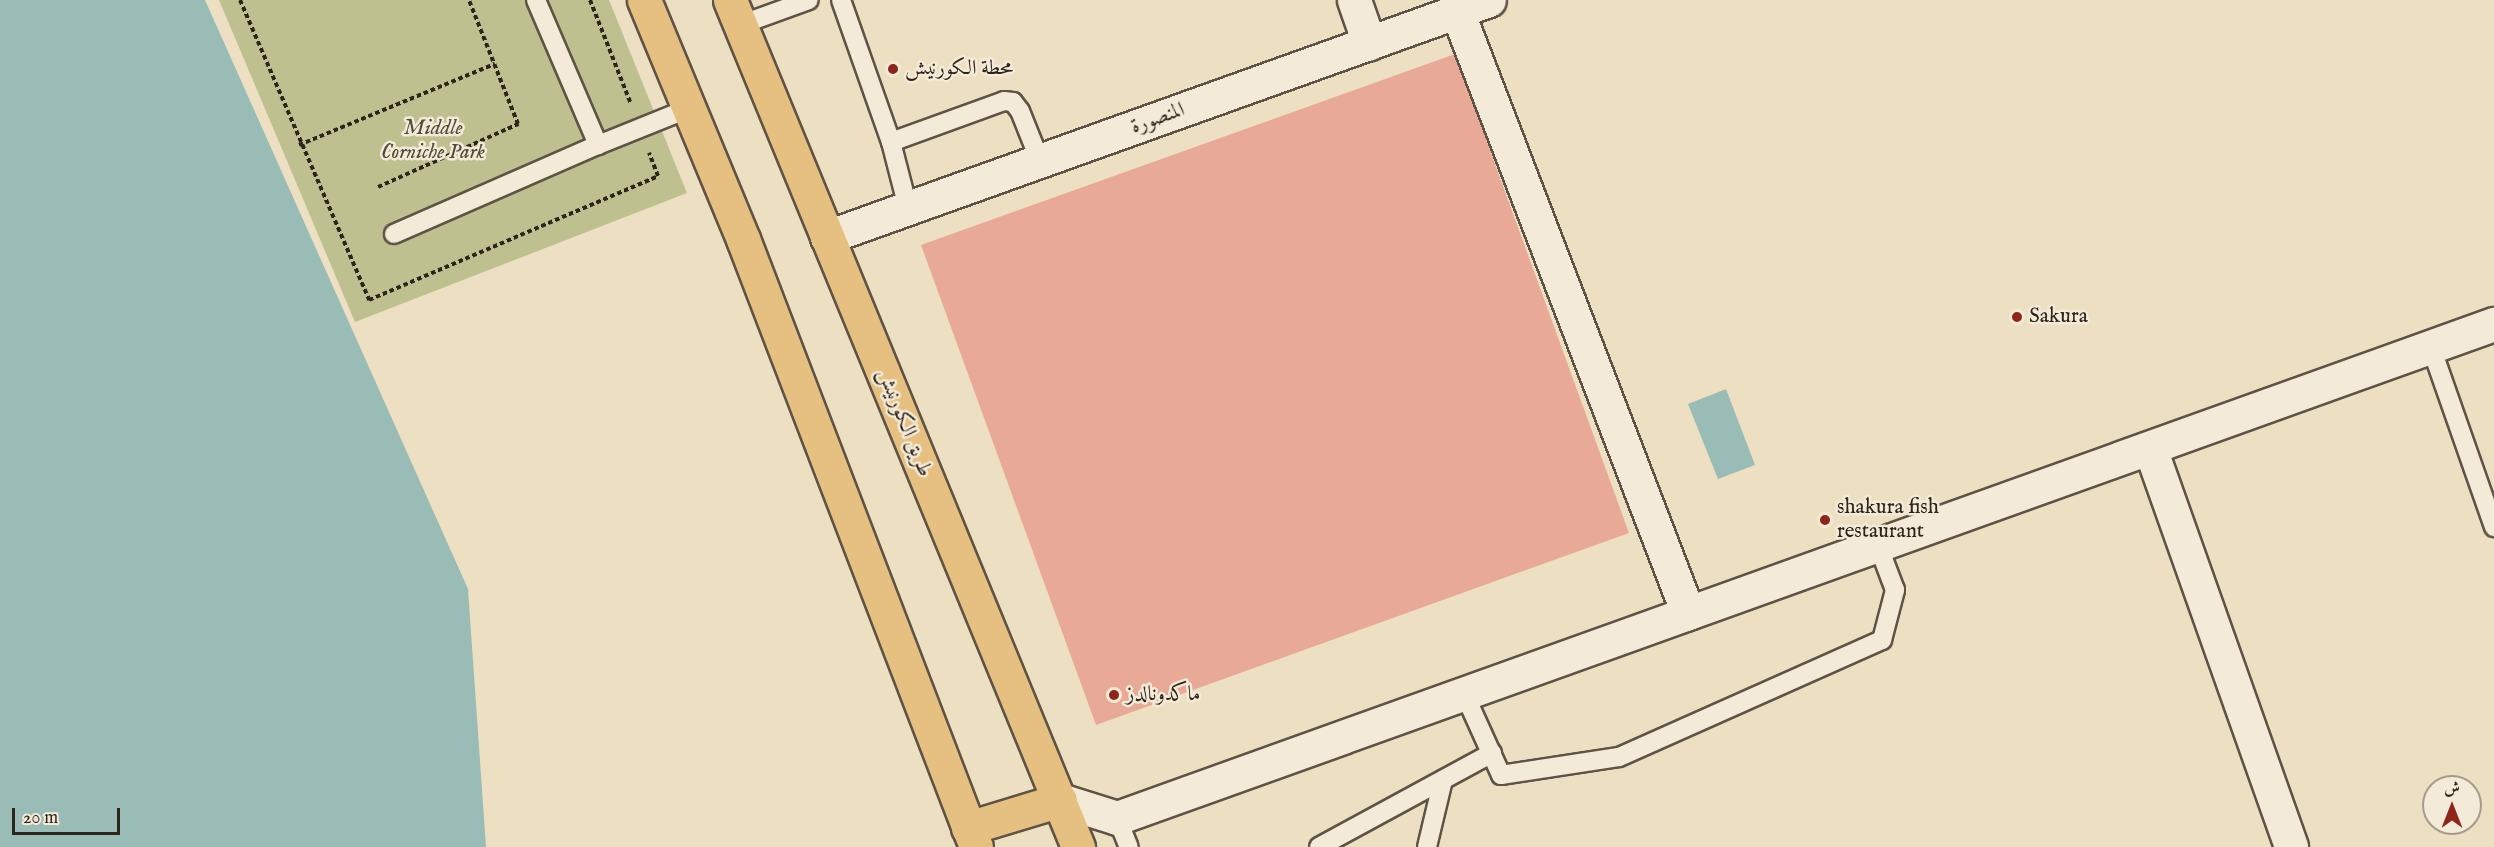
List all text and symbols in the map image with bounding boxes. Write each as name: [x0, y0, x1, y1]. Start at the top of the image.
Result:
place label: محطة الكورنيش: [905, 56, 1013, 82]
marker: محطة الكورنيش: [886, 62, 900, 76]
street label: المنصورة: [1128, 98, 1188, 140]
park label: Middle Corniche Park: [381, 116, 485, 166]
place label: Sakura: [2029, 304, 2088, 330]
marker: Sakura: [2010, 310, 2024, 324]
street label: طريق الكورنيش: [871, 365, 937, 481]
place label: shakura fish restaurant: [1837, 495, 1939, 545]
marker: shakura fish restaurant: [1818, 513, 1832, 527]
place label: ماكدونالدز: [1126, 682, 1200, 708]
marker: ماكدونالدز: [1107, 688, 1121, 702]
north arrow: [2422, 775, 2482, 835]
text: ش: [2444, 779, 2460, 799]
scale bar: [15, 796, 123, 834]
text: 20 m: [23, 807, 58, 830]

